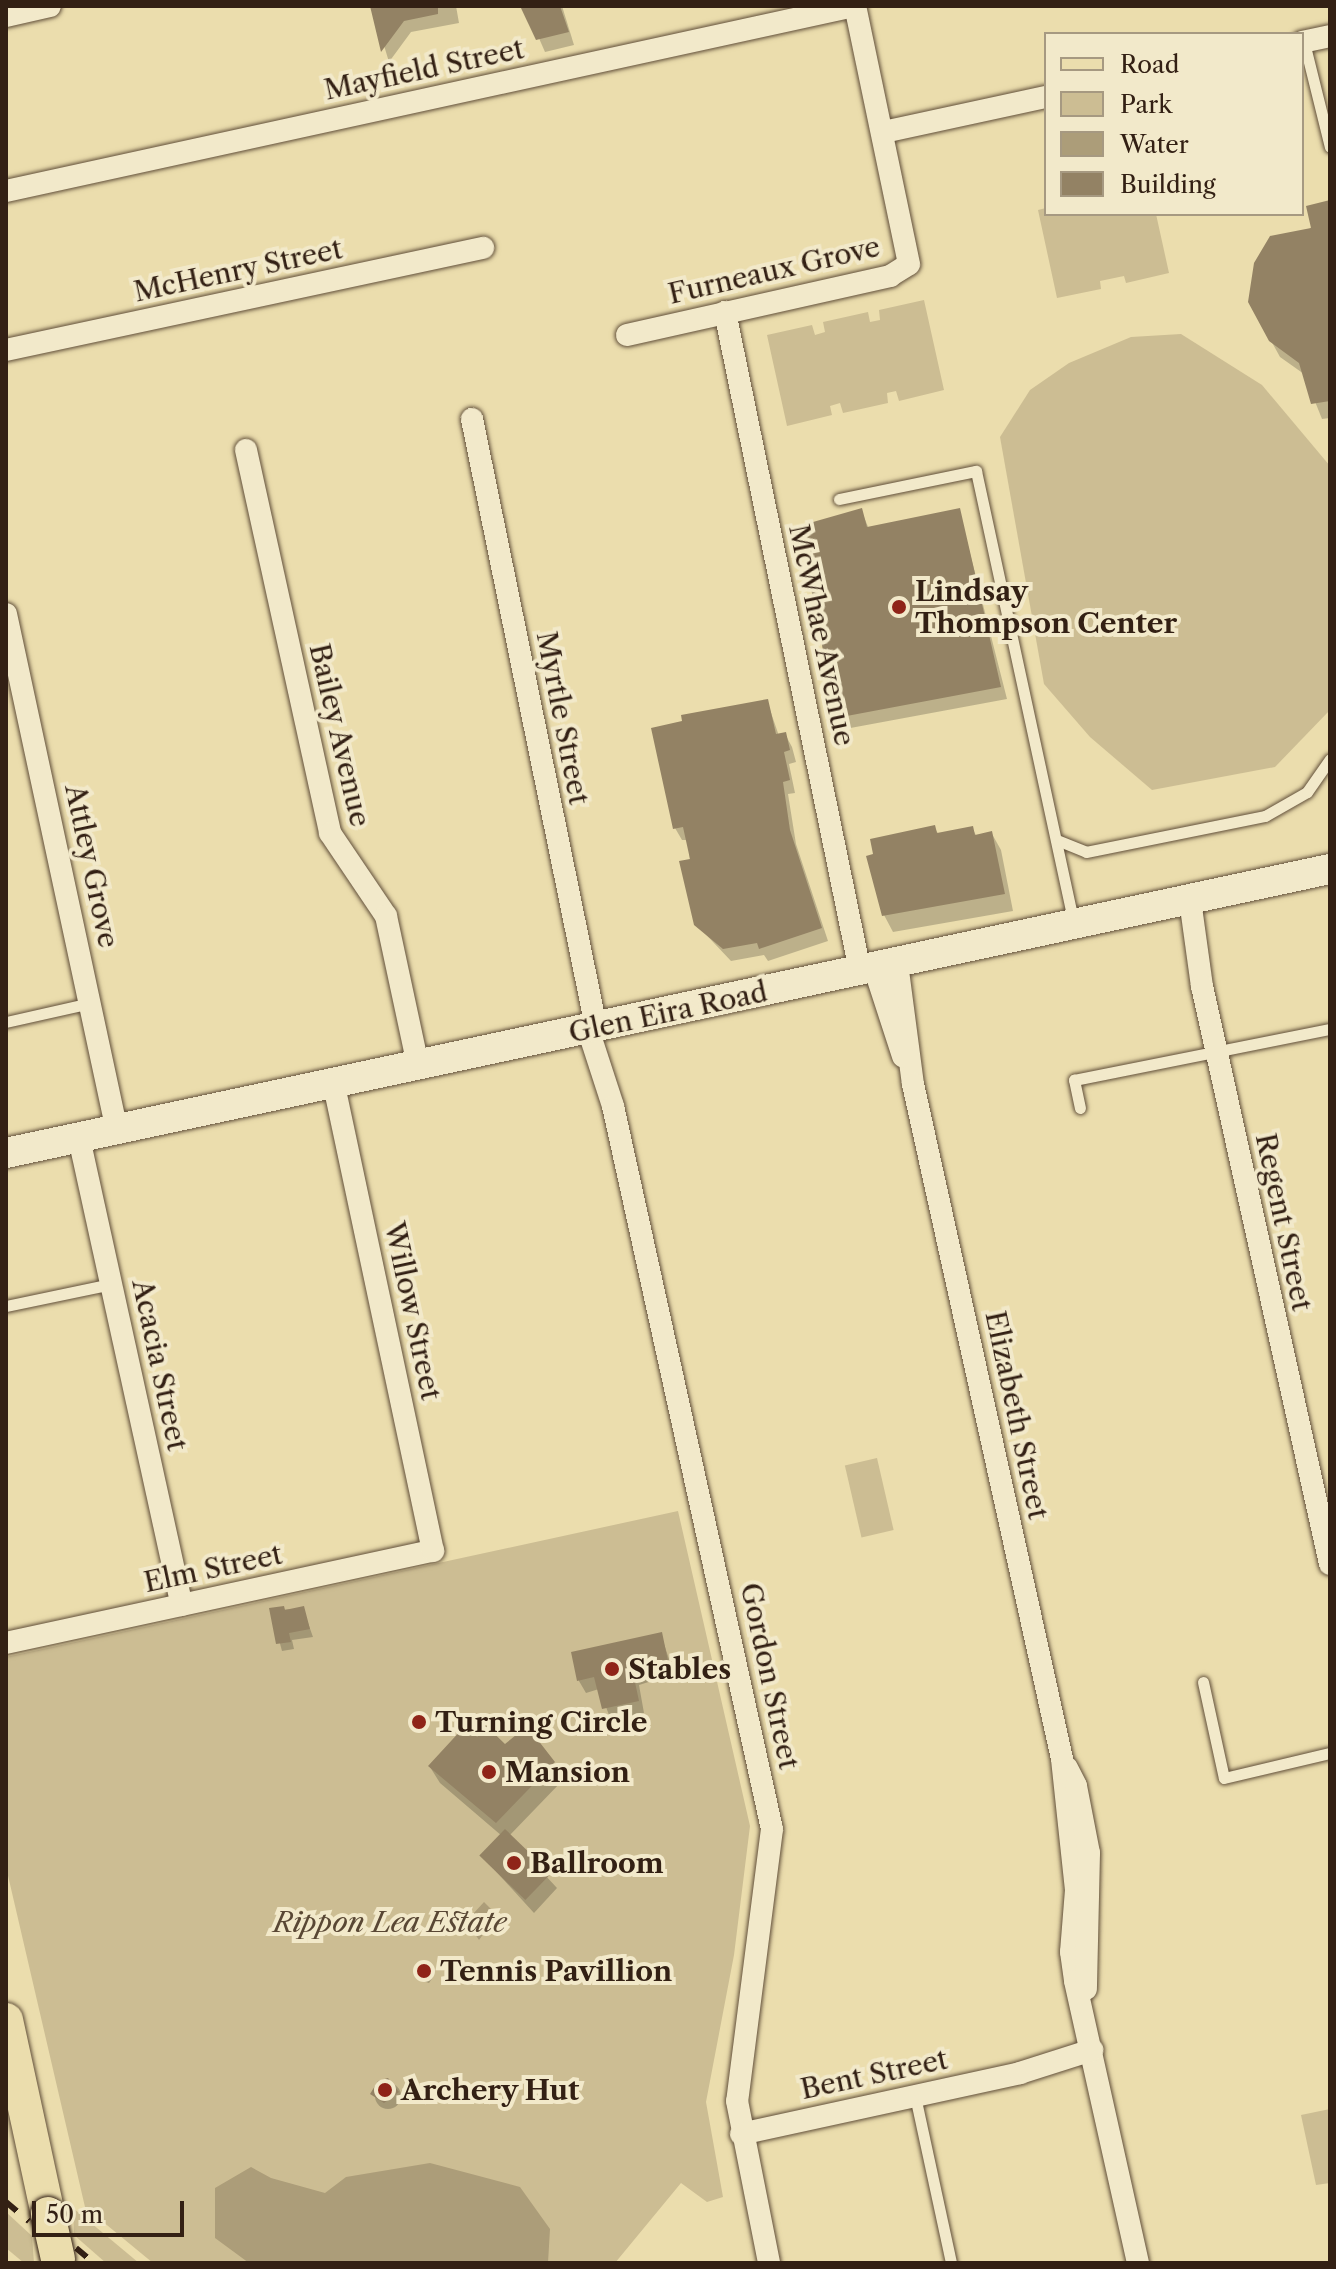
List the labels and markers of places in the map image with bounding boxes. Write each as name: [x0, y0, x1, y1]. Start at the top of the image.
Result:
place label: Lindsay Thompson Center: [915, 574, 1177, 640]
marker: Lindsay Thompson Center: [890, 598, 908, 616]
place label: Stables: [628, 1652, 731, 1686]
marker: Stables: [603, 1660, 621, 1678]
place label: Turning Circle: [435, 1705, 648, 1739]
marker: Turning Circle: [410, 1713, 428, 1731]
place label: Mansion: [505, 1755, 630, 1789]
marker: Mansion: [480, 1763, 498, 1781]
place label: Ballroom: [530, 1846, 664, 1880]
marker: Ballroom: [505, 1854, 523, 1872]
place label: Tennis Pavillion: [440, 1954, 672, 1988]
marker: Tennis Pavillion: [415, 1962, 433, 1980]
place label: Archery Hut: [401, 2073, 580, 2107]
marker: Archery Hut: [376, 2081, 394, 2099]

